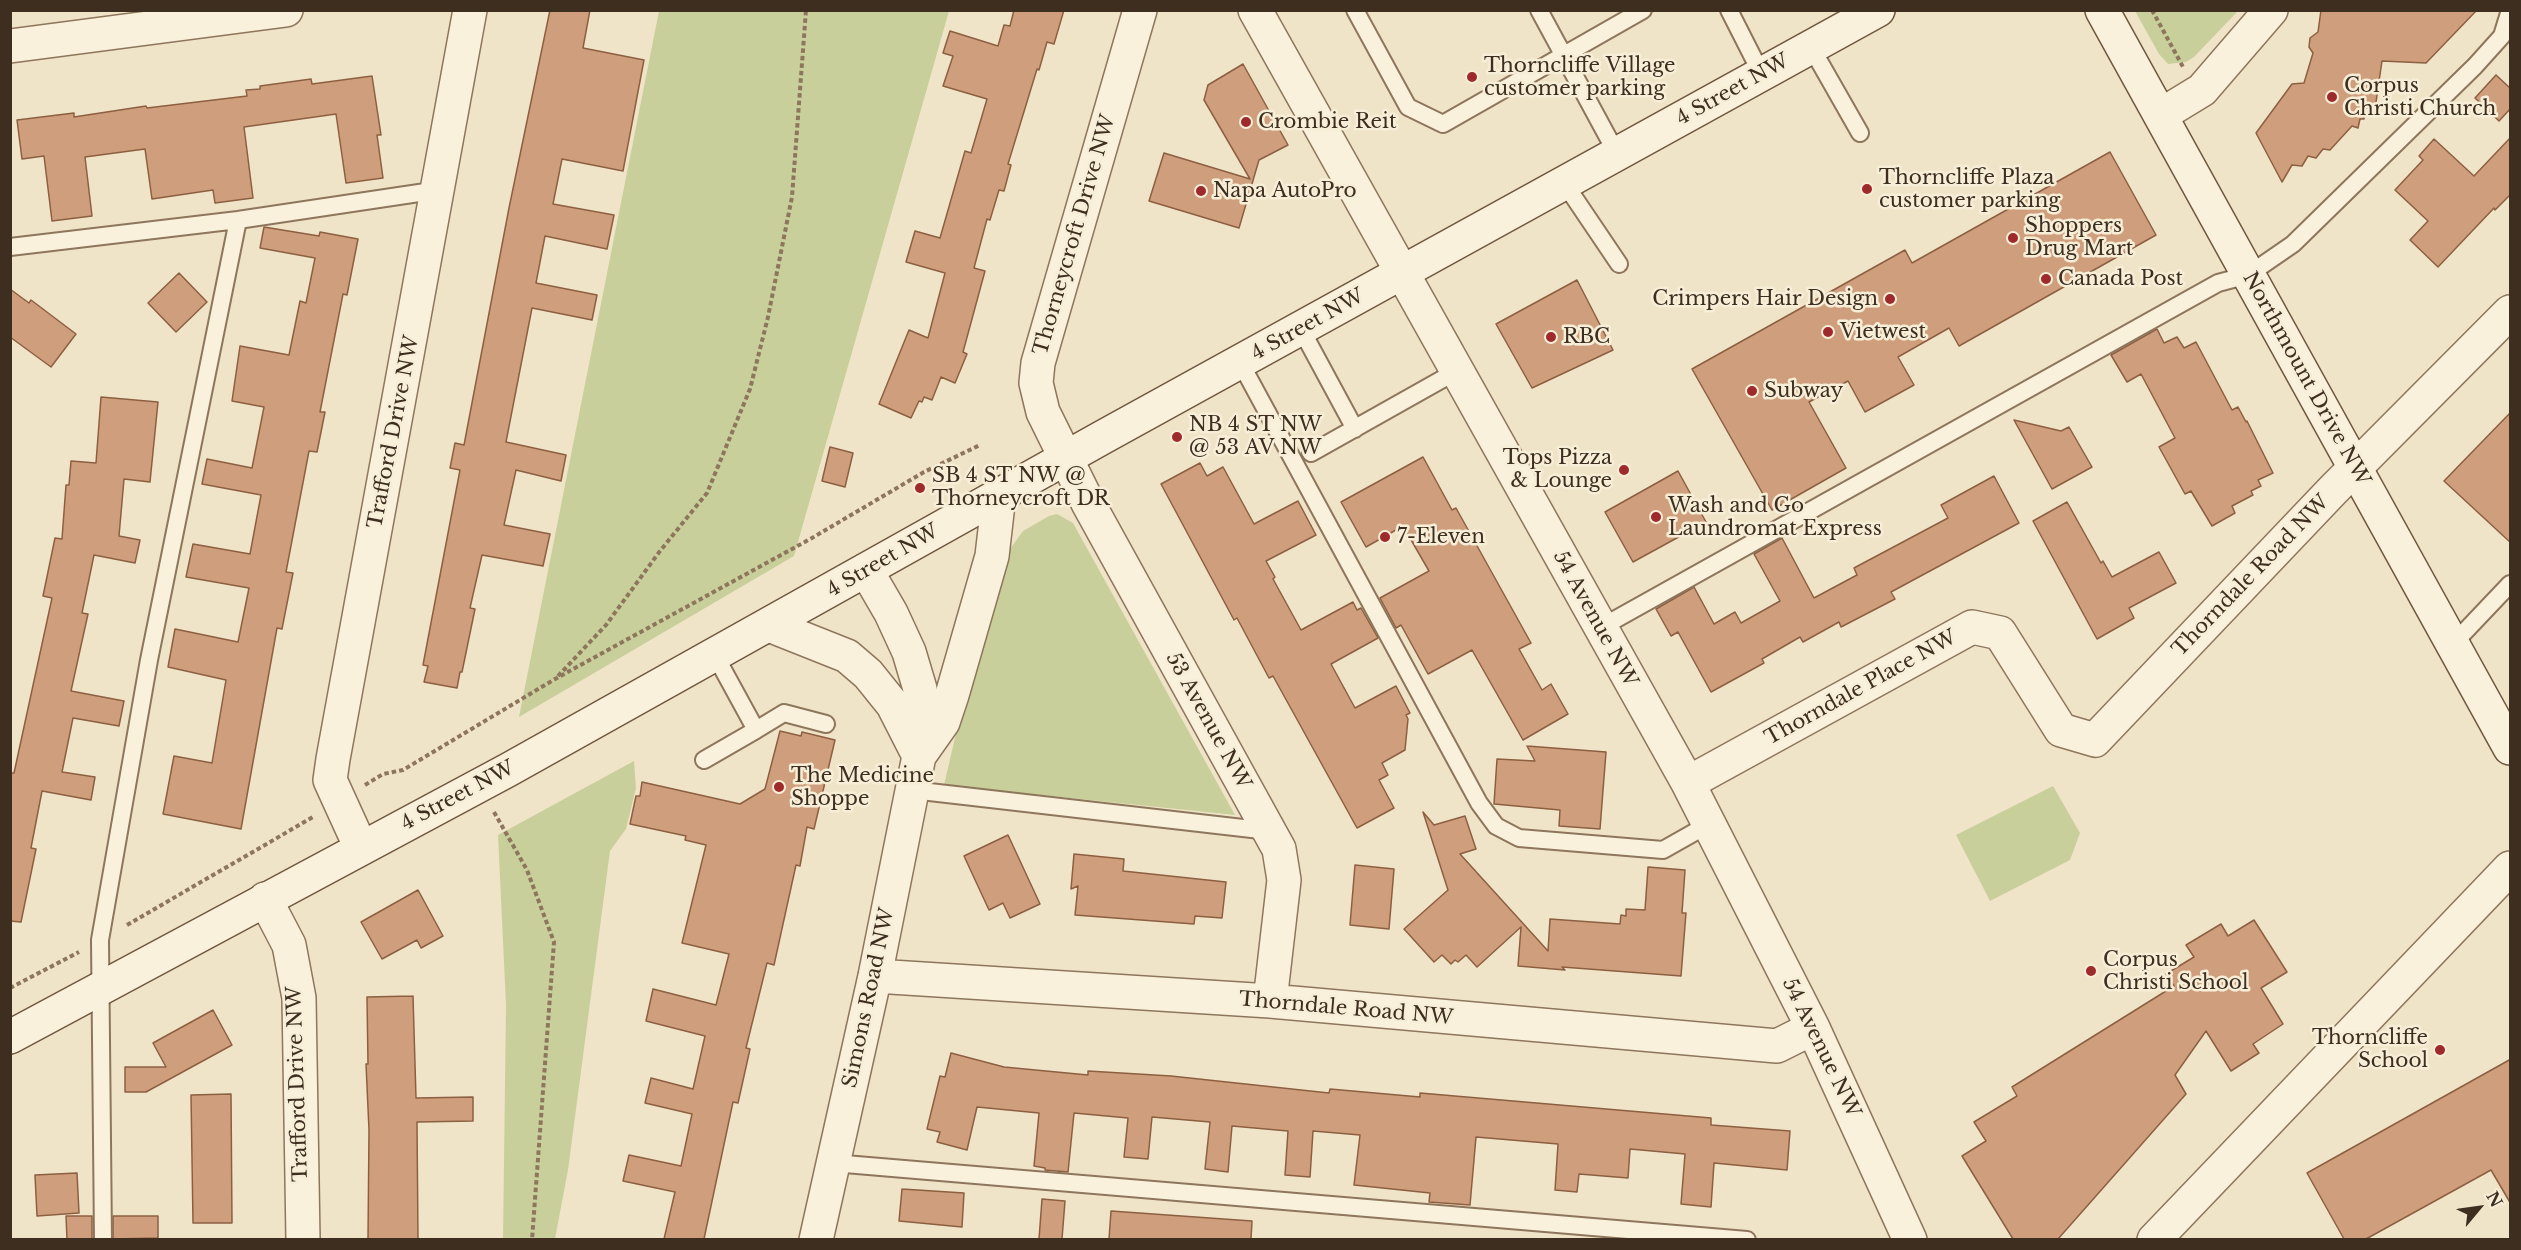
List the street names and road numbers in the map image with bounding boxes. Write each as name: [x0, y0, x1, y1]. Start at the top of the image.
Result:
street label: 4 Street NW: [1673, 49, 1793, 131]
street label: Thorneycroft Drive NW: [1029, 112, 1121, 358]
street label: Northmount Drive NW: [2237, 268, 2375, 490]
street label: 4 Street NW: [1248, 284, 1368, 366]
street label: Trafford Drive NW: [364, 334, 424, 530]
street label: Thorndale Road NW: [2168, 490, 2334, 662]
street label: 4 Street NW: [823, 519, 943, 603]
street label: 54 Avenue NW: [1548, 547, 1642, 691]
street label: Thorndale Place NW: [1761, 625, 1961, 751]
street label: 53 Avenue NW: [1160, 648, 1256, 794]
street label: 4 Street NW: [397, 756, 519, 836]
street label: Simons Road NW: [838, 906, 900, 1090]
street label: 54 Avenue NW: [1777, 974, 1865, 1122]
street label: Trafford Drive NW: [283, 986, 313, 1182]
street label: Thorndale Road NW: [1238, 988, 1454, 1030]

